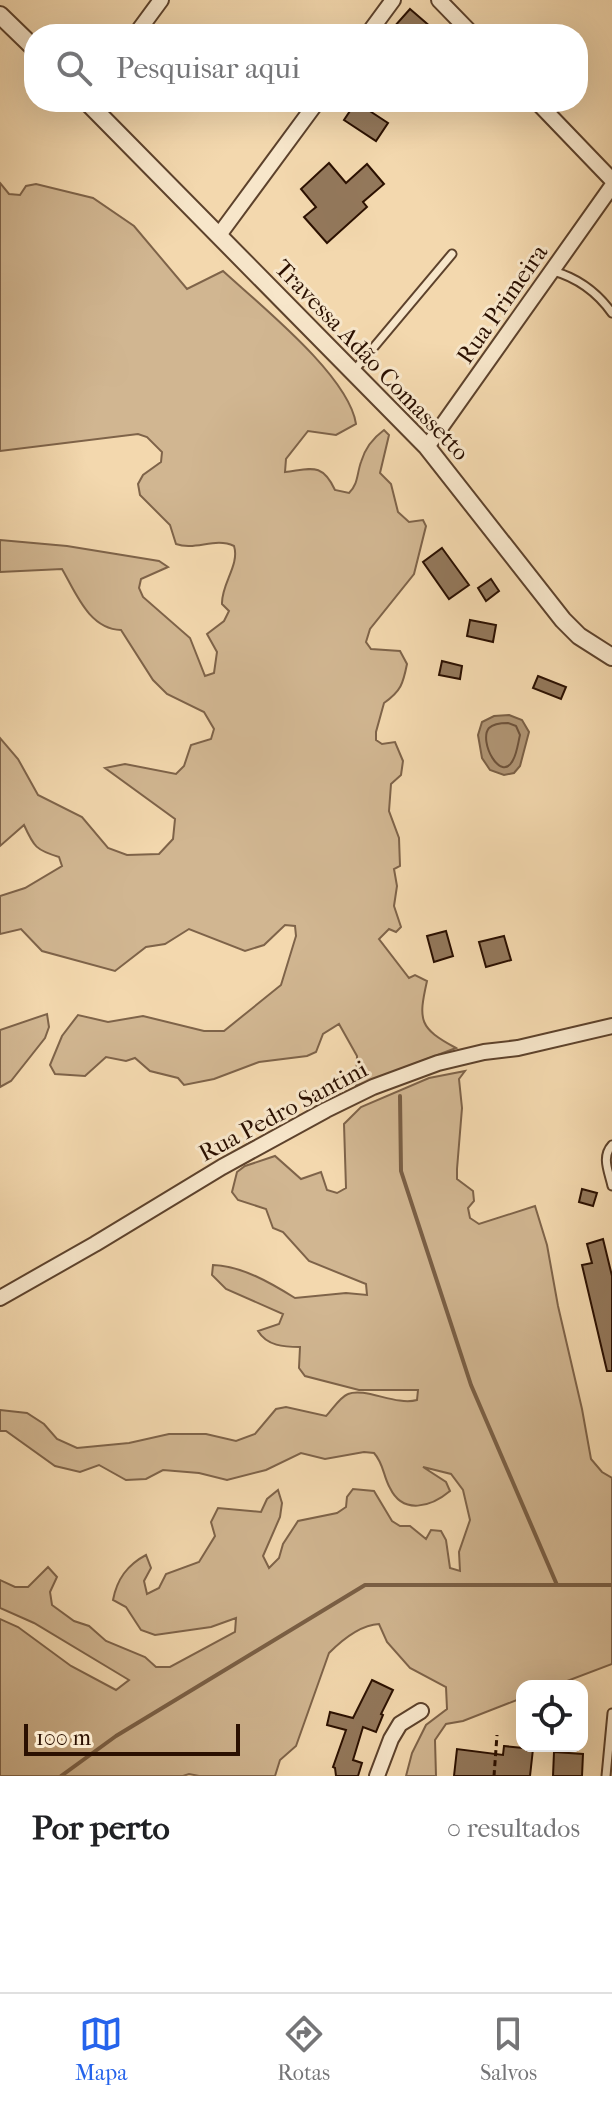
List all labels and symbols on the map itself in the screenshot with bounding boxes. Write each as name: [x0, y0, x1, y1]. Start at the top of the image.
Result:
street label: Rua Primeira: [451, 238, 554, 369]
street label: Travessa Adão Comassetto: [269, 254, 475, 466]
street label: Rua Pedro Santini: [194, 1055, 372, 1167]
scale bar: [24, 1720, 240, 1756]

